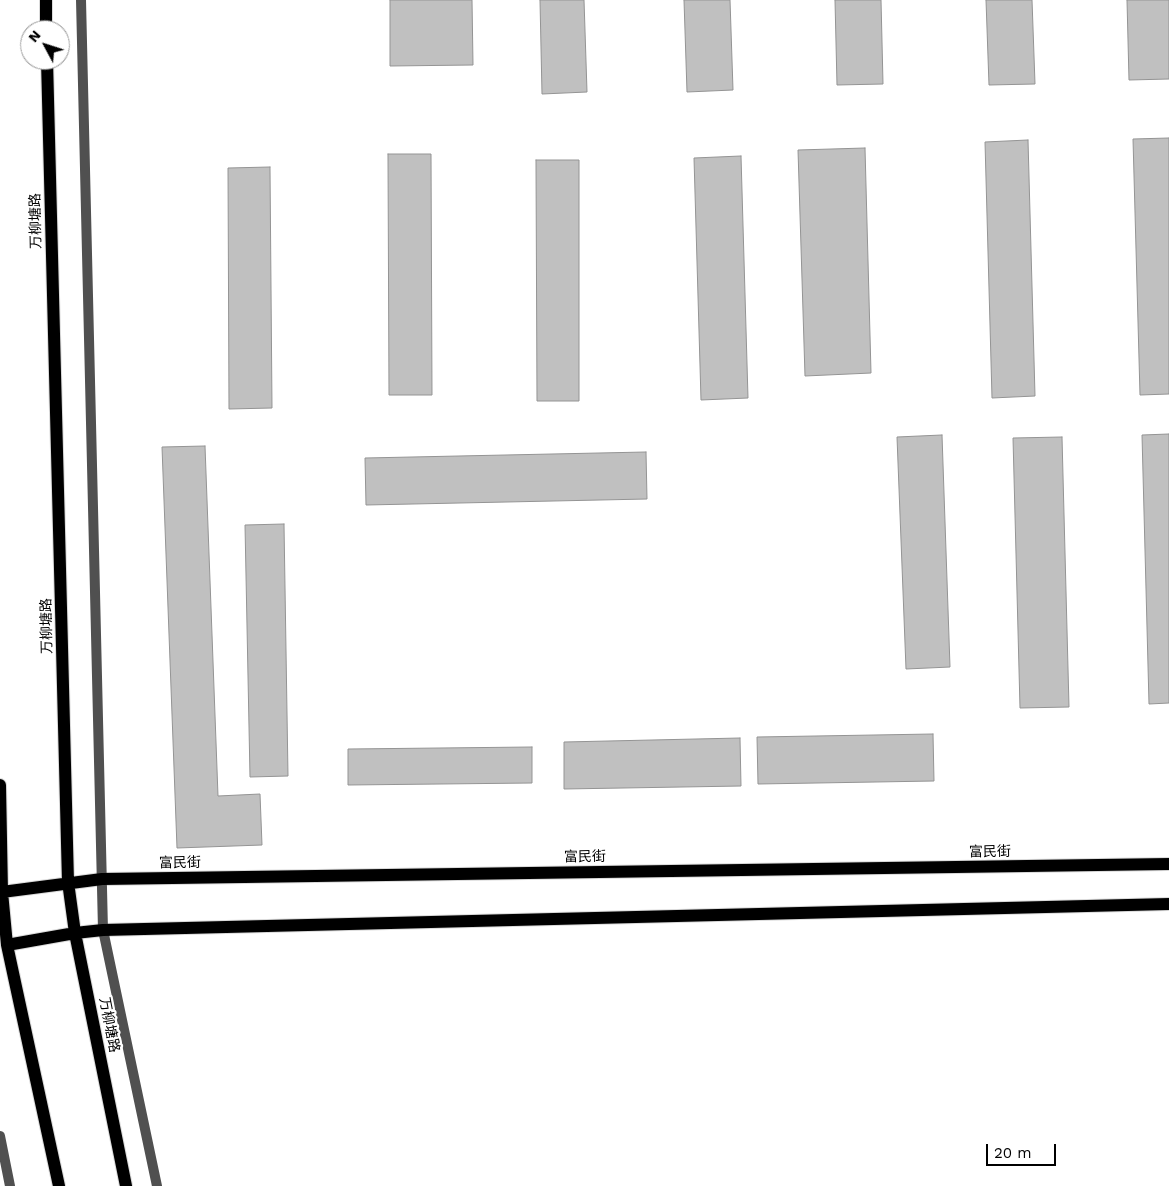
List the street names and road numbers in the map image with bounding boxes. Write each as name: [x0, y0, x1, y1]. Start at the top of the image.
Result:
street label: 万柳塘路: [27, 193, 45, 249]
street label: 万柳塘路: [38, 598, 56, 654]
street label: 富民街: [969, 843, 1011, 861]
street label: 富民街: [564, 848, 606, 866]
street label: 富民街: [159, 854, 201, 872]
street label: 万柳塘路: [95, 996, 123, 1054]

